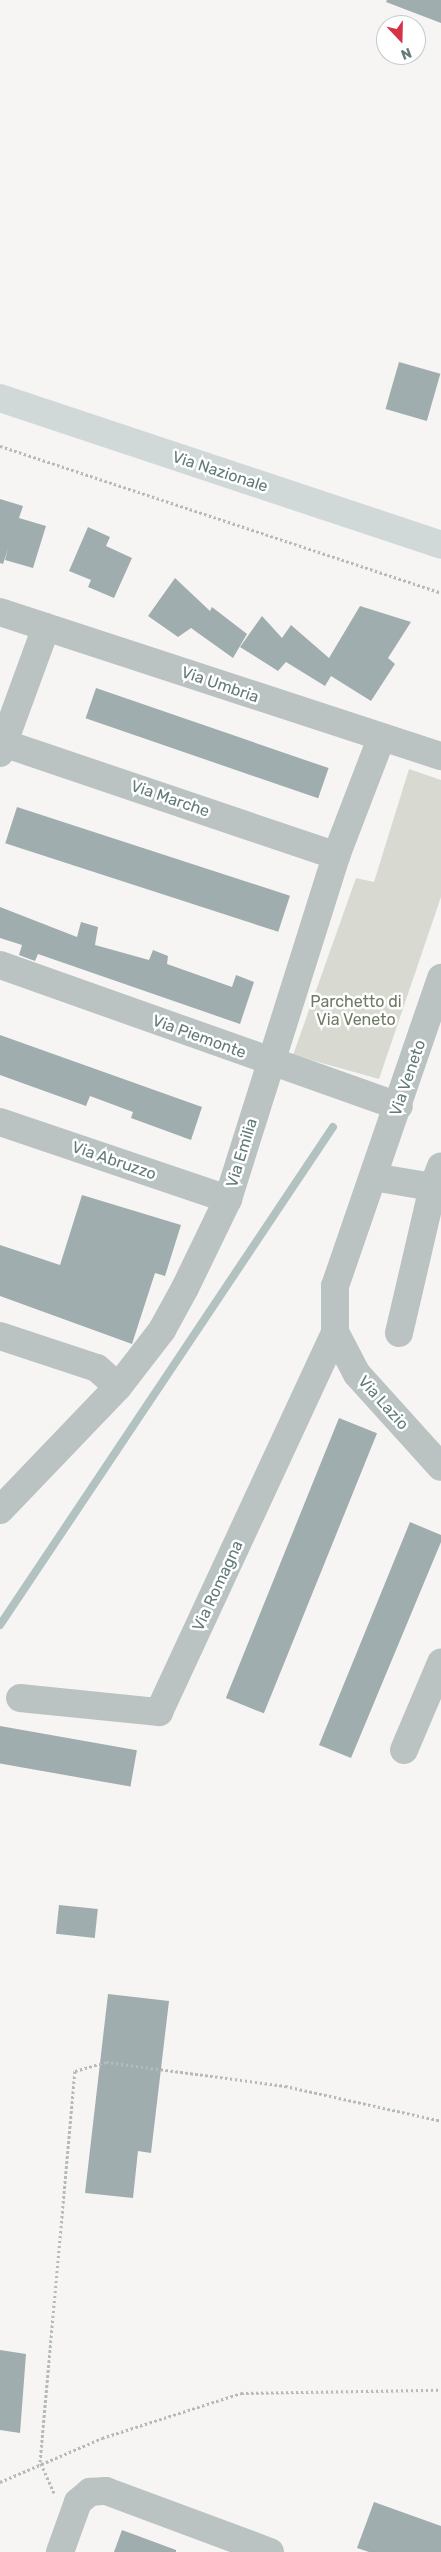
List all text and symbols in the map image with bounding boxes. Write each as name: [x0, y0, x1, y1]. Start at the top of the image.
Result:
north arrow: [376, 15, 426, 65]
text: N: [398, 44, 414, 63]
street label: Via Nazionale: [170, 447, 270, 497]
street label: Via Umbria: [179, 663, 261, 707]
street label: Via Marche: [128, 777, 212, 821]
park label: Parchetto di Via Veneto: [310, 992, 402, 1030]
street label: Via Piemonte: [150, 1011, 248, 1063]
street label: Via Veneto: [386, 1037, 430, 1119]
street label: Via Emilia: [222, 1116, 262, 1190]
street label: Via Abruzzo: [69, 1138, 159, 1184]
street label: Via Lazio: [354, 1372, 412, 1434]
street label: Via Romagna: [189, 1538, 247, 1634]

